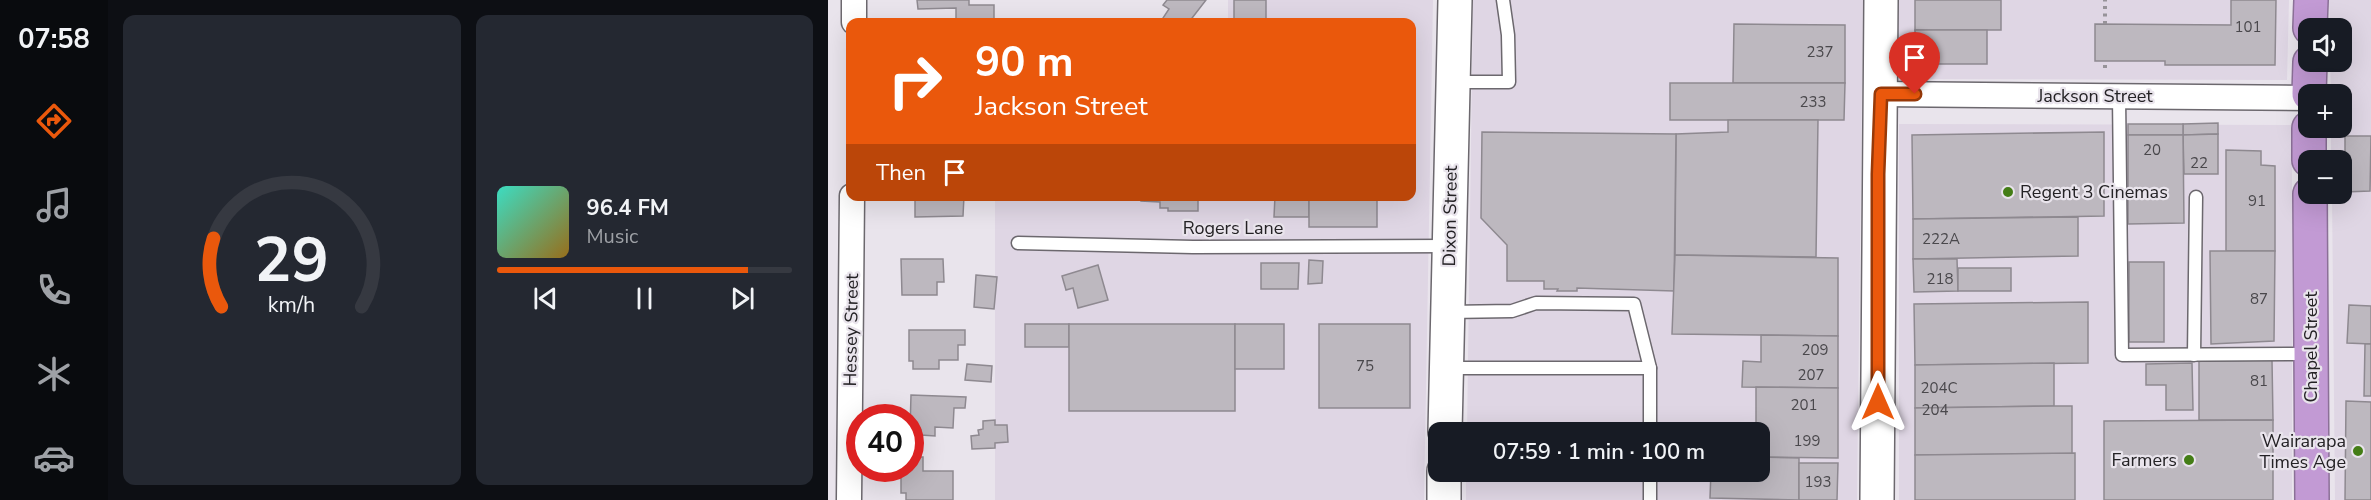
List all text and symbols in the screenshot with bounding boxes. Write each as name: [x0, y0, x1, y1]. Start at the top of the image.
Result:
house number: 101: [2234, 17, 2262, 37]
map controls: [2298, 18, 2352, 204]
button: sound: [2298, 18, 2352, 72]
text: 07:58: [18, 21, 90, 58]
pin: [1889, 32, 1940, 94]
text: 90 m: [975, 34, 1074, 91]
icon: arrive: [1898, 41, 1931, 74]
icon: right: [876, 42, 954, 120]
house number: 237: [1806, 42, 1834, 62]
street label: Jackson Street: [2036, 84, 2153, 108]
button: +: [2298, 84, 2352, 138]
text: Jackson Street: [975, 88, 1148, 125]
house number: 233: [1799, 92, 1827, 112]
icon: directions: [33, 100, 75, 142]
house number: 20: [2143, 140, 2161, 160]
button: −: [2298, 150, 2352, 204]
house number: 22: [2190, 153, 2208, 173]
icon: arrive: [938, 156, 971, 189]
text: Then: [876, 158, 926, 188]
street label: Dixon Street: [1437, 165, 1463, 267]
place label: Regent 3 Cinemas: [2020, 180, 2168, 204]
icon: music: [33, 184, 75, 226]
marker: Regent 3 Cinemas: [2001, 185, 2015, 199]
house number: 91: [2248, 191, 2266, 211]
text: 96.4 FM: [587, 193, 669, 223]
street label: Rogers Lane: [1183, 216, 1283, 240]
text: 29: [254, 218, 329, 303]
text: Music: [587, 223, 638, 250]
house number: 222A: [1922, 229, 1960, 249]
icon: phone: [33, 269, 75, 311]
house number: 218: [1926, 269, 1954, 289]
street label: Hessey Street: [838, 273, 864, 387]
icon: previous: [529, 282, 562, 315]
icon: pause: [628, 282, 661, 315]
icon: next: [726, 282, 759, 315]
house number: 87: [2250, 289, 2268, 309]
text: km/h: [268, 290, 315, 320]
street label: Chapel Street: [2299, 291, 2323, 403]
house number: 209: [1801, 340, 1829, 360]
icon: climate: [33, 353, 75, 395]
house number: 75: [1356, 356, 1374, 376]
house number: 207: [1797, 365, 1825, 385]
position arrow: [1846, 370, 1910, 434]
house number: 81: [2250, 371, 2268, 391]
house number: 204C: [1920, 378, 1958, 398]
house number: 201: [1790, 395, 1818, 415]
house number: 204: [1921, 400, 1949, 420]
speed limit sign: 40: [846, 404, 924, 482]
place label: Wairarapa Times Age: [2260, 429, 2346, 474]
house number: 199: [1793, 431, 1821, 451]
icon: car: [33, 437, 75, 479]
text: 07:59 · 1 min · 100 m: [1493, 437, 1705, 467]
marker: Wairarapa Times Age: [2351, 444, 2365, 458]
place label: Farmers: [2112, 448, 2177, 472]
marker: Farmers: [2182, 453, 2196, 467]
house number: 193: [1804, 472, 1832, 492]

